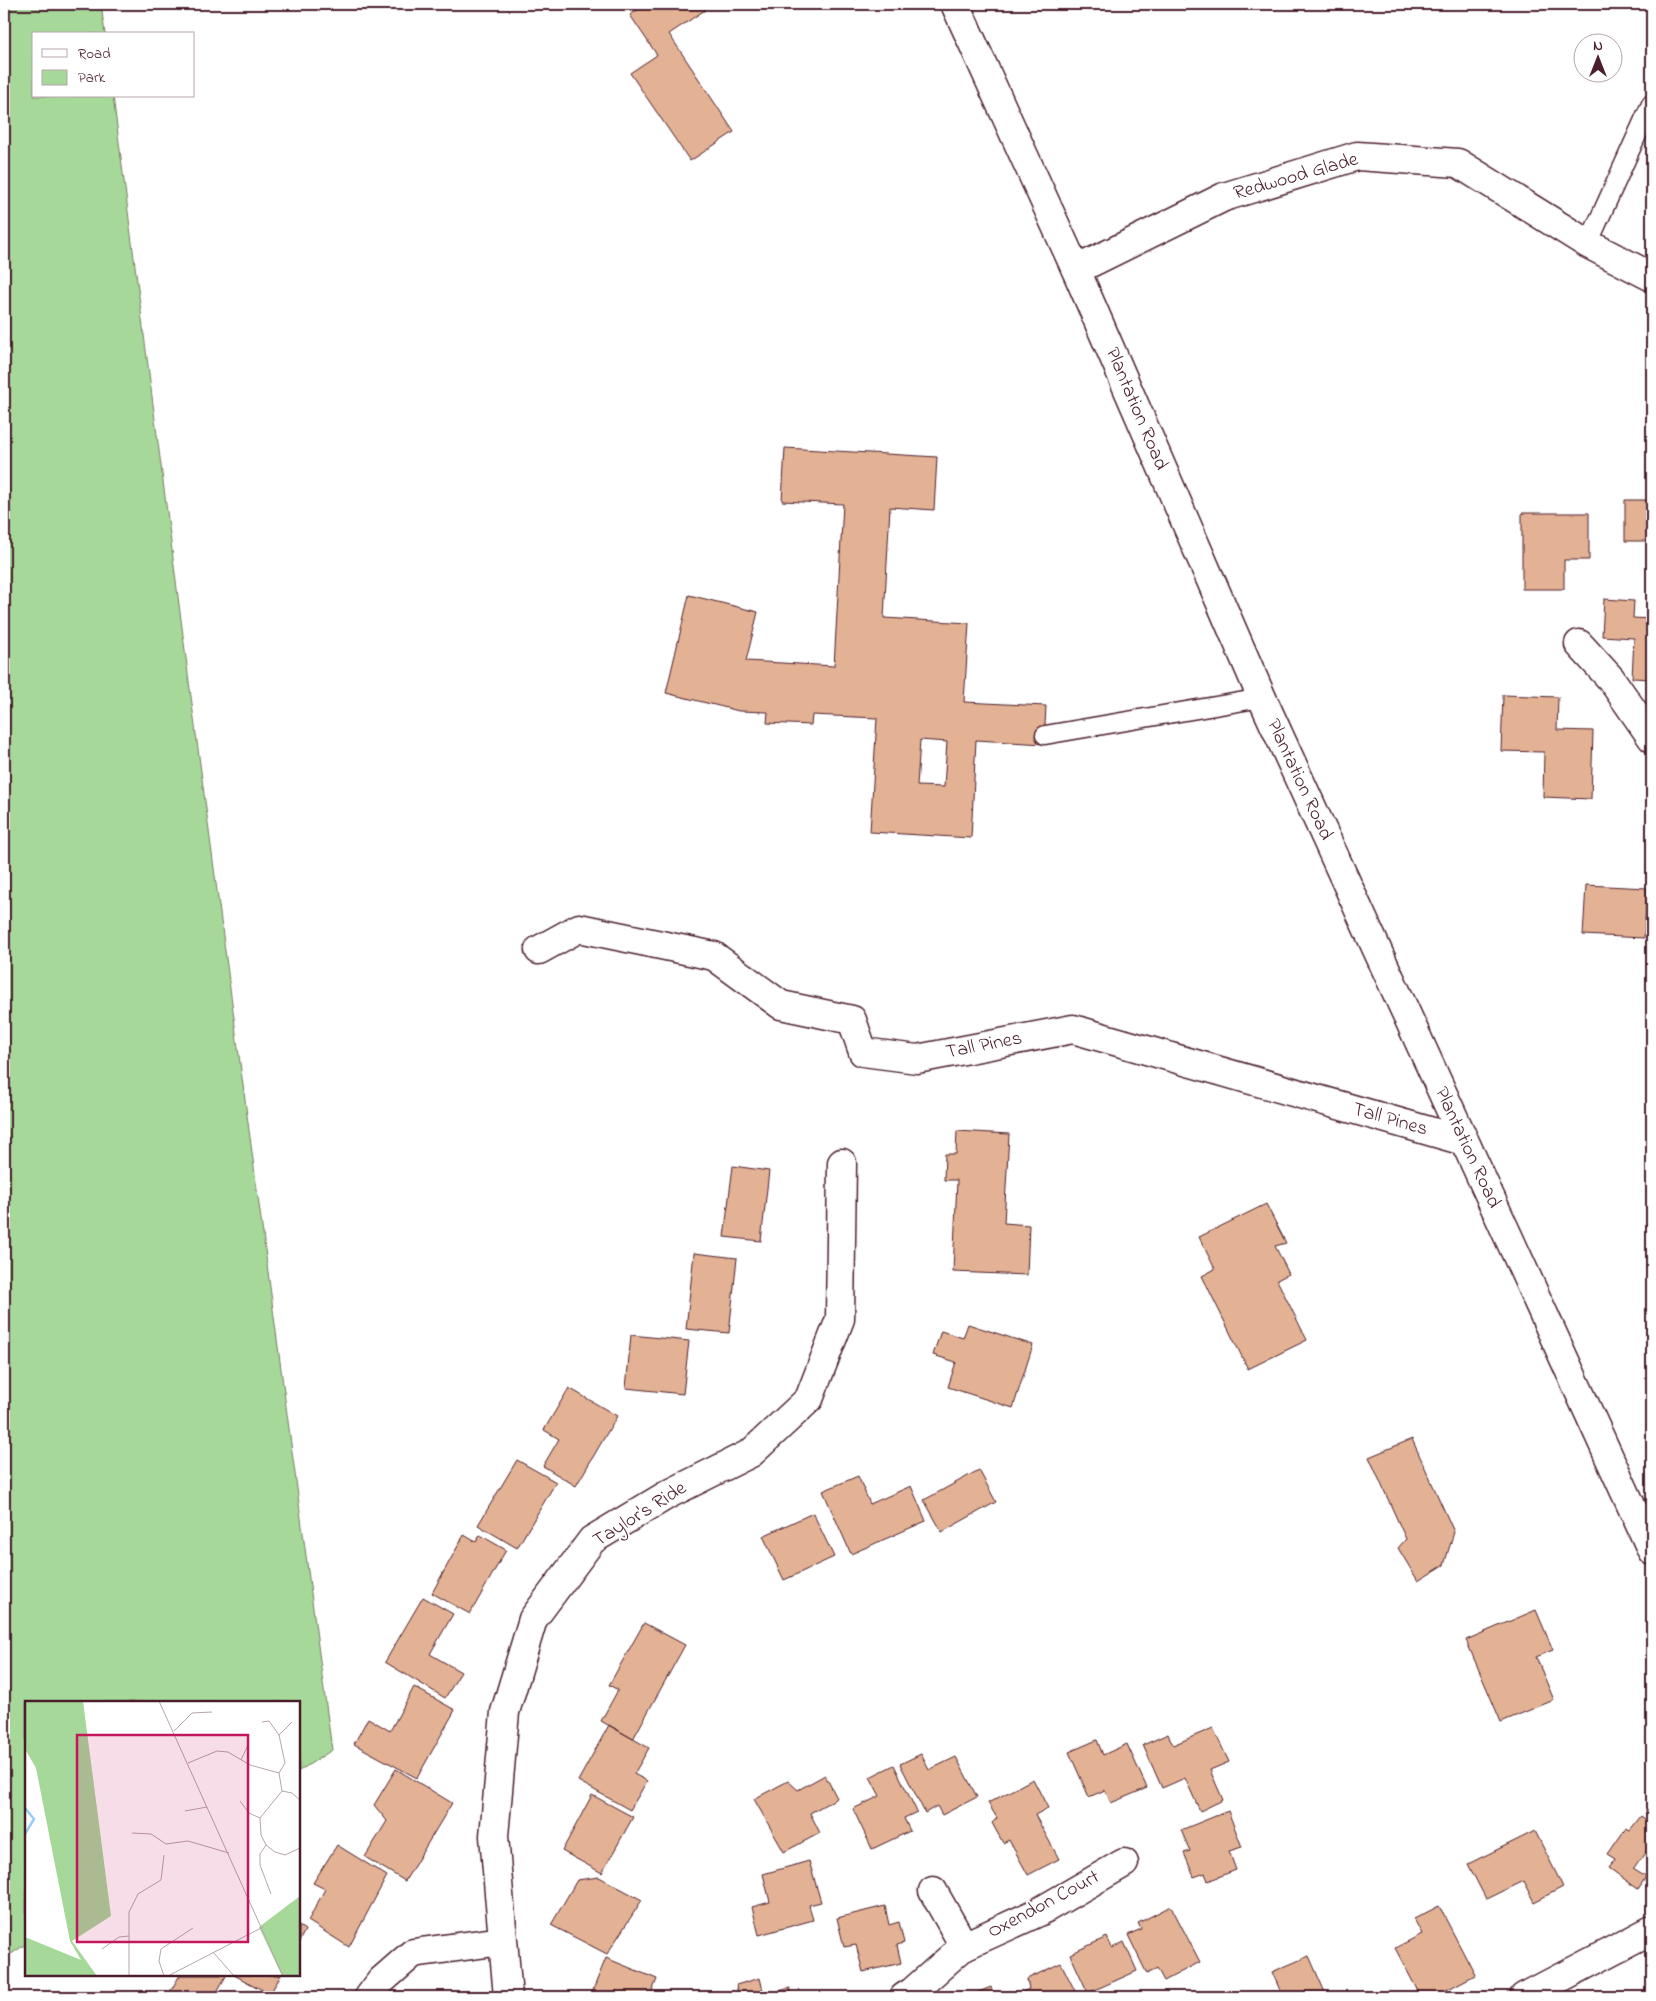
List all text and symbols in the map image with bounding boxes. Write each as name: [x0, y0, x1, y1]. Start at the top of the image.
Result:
legend: [32, 32, 195, 98]
north arrow: [1574, 32, 1624, 82]
text: N: [1593, 36, 1603, 57]
text: Road: [78, 43, 111, 65]
text: Park: [78, 67, 106, 89]
street label: Redwood Glade: [1230, 145, 1362, 209]
street label: Plantation Road: [1097, 343, 1175, 475]
street label: Plantation Road: [1258, 715, 1340, 845]
street label: Tall Pines: [943, 1024, 1025, 1068]
street label: Plantation Road: [1426, 1083, 1508, 1213]
street label: Tall Pines: [1349, 1095, 1431, 1145]
street label: Taylor's Ride: [588, 1475, 692, 1555]
inset map: [25, 1701, 300, 1976]
street label: Oxendon Court: [983, 1863, 1105, 1947]

